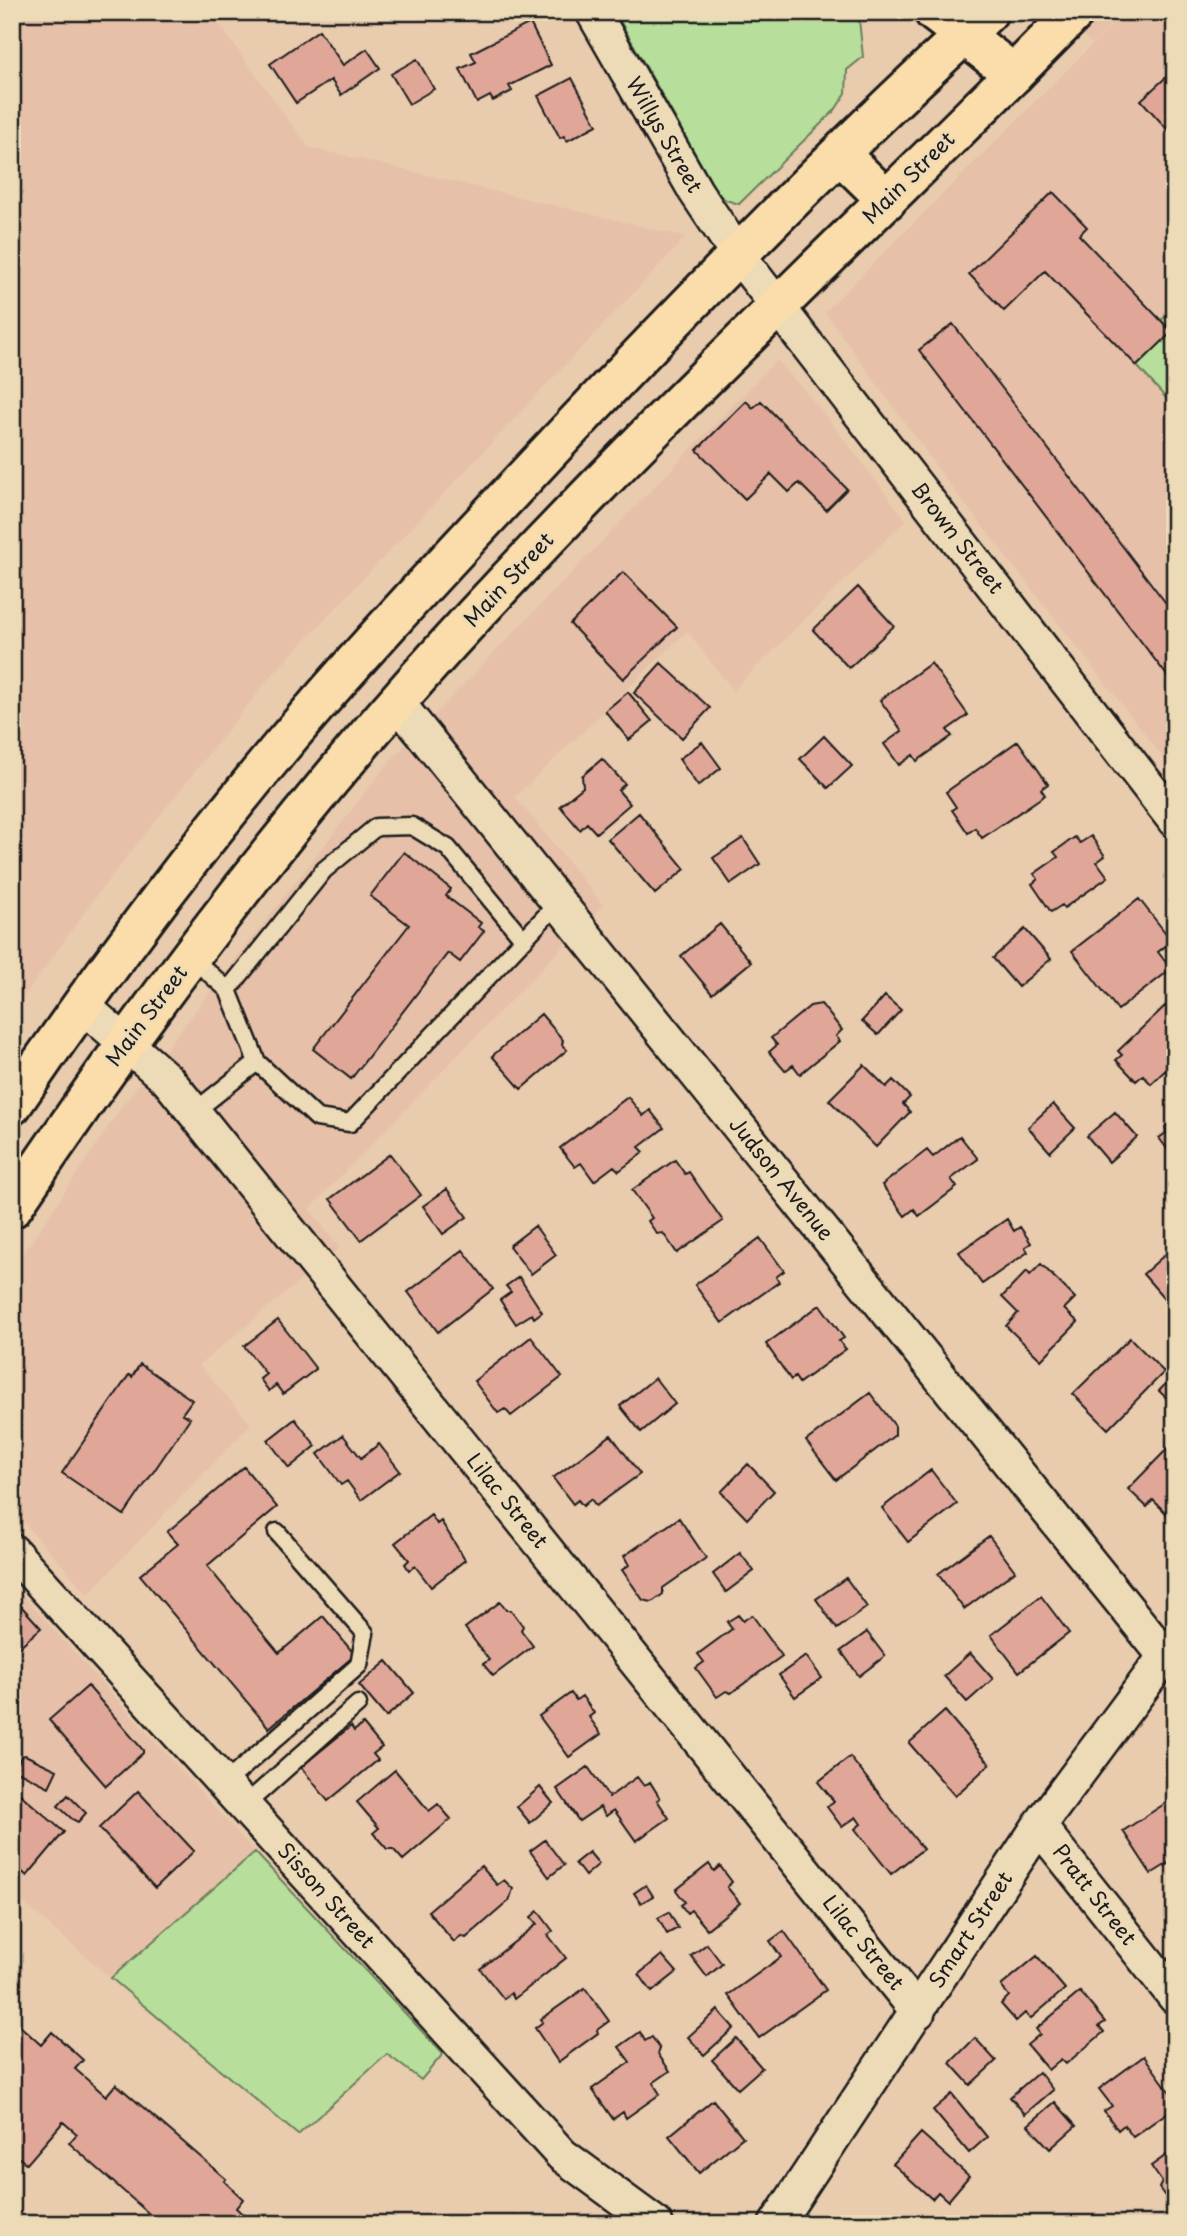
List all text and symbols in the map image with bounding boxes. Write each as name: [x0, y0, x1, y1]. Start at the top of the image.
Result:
street label: Willys Street: [619, 70, 712, 198]
street label: Main Street: [854, 123, 961, 230]
street label: Brown Street: [904, 474, 1013, 600]
street label: Main Street: [455, 524, 560, 633]
street label: Main Street: [97, 957, 194, 1072]
street label: Judson Avenue: [723, 1109, 843, 1247]
street label: Lilac Street: [460, 1445, 557, 1554]
street label: Sisson Street: [271, 1835, 384, 1955]
street label: Pratt Street: [1046, 1836, 1146, 1951]
street label: Smart Street: [919, 1864, 1019, 1994]
street label: Lilac Street: [816, 1887, 913, 1996]

